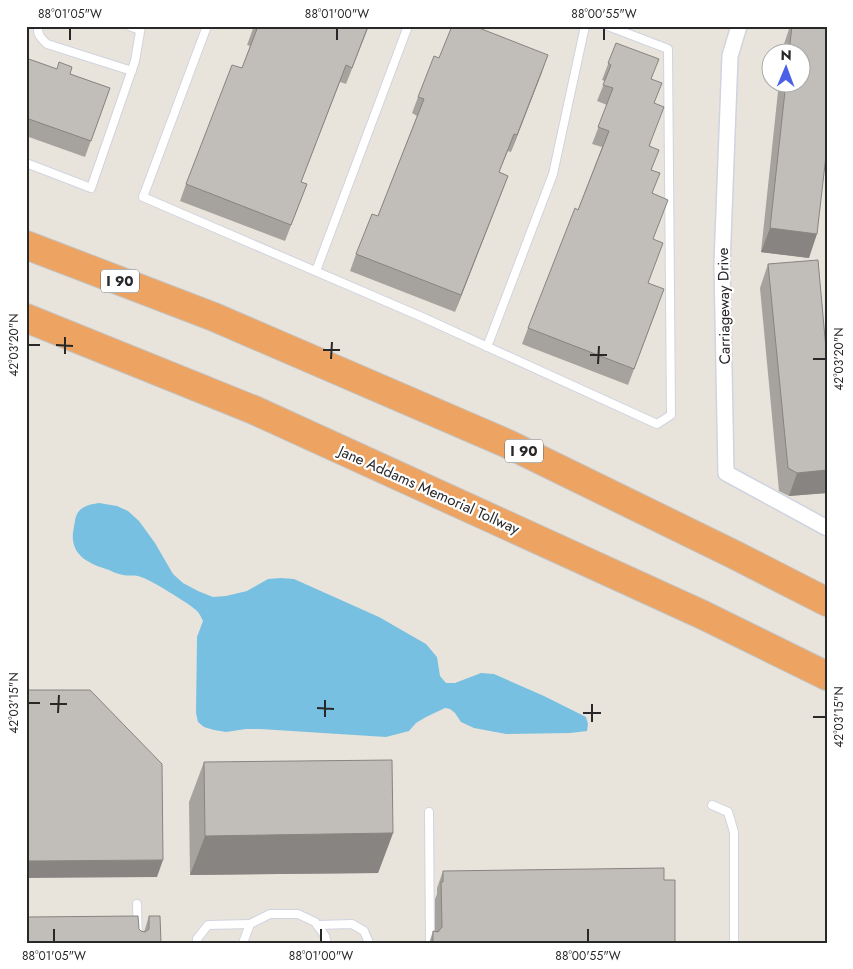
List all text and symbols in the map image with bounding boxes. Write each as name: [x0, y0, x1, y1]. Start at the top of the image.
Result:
text: 88°01'05"W: [38, 5, 102, 23]
text: 88°01'00"W: [305, 5, 369, 23]
text: 88°00'55"W: [571, 5, 637, 23]
north arrow: [760, 42, 810, 92]
text: N: [780, 45, 792, 65]
street label: Carriageway Drive: [712, 247, 736, 365]
road number: I 90: [101, 270, 139, 292]
text: 42°03'20"N: [5, 313, 23, 377]
text: 42°03'20"N: [830, 327, 848, 391]
street label: Jane Addams Memorial Tollway: [333, 439, 523, 540]
road number: I 90: [505, 440, 543, 462]
text: 42°03'15"N: [5, 672, 23, 734]
text: 42°03'15"N: [830, 686, 848, 748]
text: 88°01'05"W: [22, 947, 86, 965]
text: 88°01'00"W: [289, 947, 353, 965]
text: 88°00'55"W: [555, 947, 621, 965]

